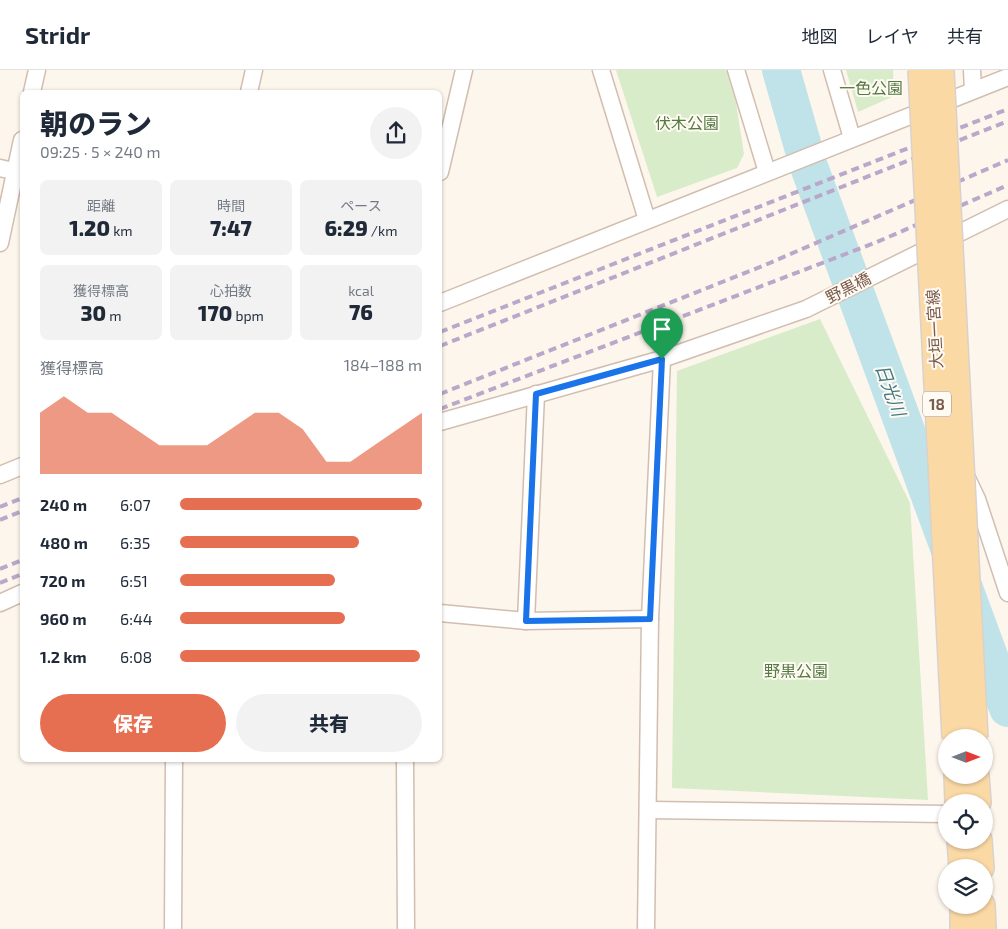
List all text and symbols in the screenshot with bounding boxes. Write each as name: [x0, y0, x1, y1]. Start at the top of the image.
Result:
text: Stridr: [25, 20, 90, 49]
text: 地図: [802, 25, 838, 47]
text: レイヤ: [866, 25, 919, 47]
text: 共有: [947, 25, 983, 47]
park label: 一色公園: [839, 78, 903, 97]
text: 朝のラン: [40, 106, 152, 140]
button: share: [370, 107, 422, 159]
park label: 伏木公園: [655, 113, 719, 132]
text: 09:25 · 5 × 240 m: [40, 142, 161, 161]
text: 距離: [87, 197, 115, 214]
text: 時間: [217, 197, 245, 214]
text: ペース: [340, 197, 382, 214]
text: 1.20: [69, 215, 110, 240]
text: 7:47: [210, 215, 252, 240]
text: 6:29: [325, 215, 368, 240]
text: km: [110, 222, 133, 239]
text: /km: [368, 222, 398, 239]
street label: 野黒橋: [822, 268, 874, 306]
text: 獲得標高: [73, 282, 129, 299]
text: 心拍数: [210, 282, 252, 299]
text: kcal: [348, 282, 374, 299]
street label: 大垣一宮線: [922, 289, 946, 369]
text: 76: [349, 299, 373, 324]
text: 30: [81, 300, 106, 325]
text: 170: [198, 300, 232, 325]
text: m: [106, 307, 122, 324]
text: bpm: [232, 307, 264, 324]
pin: [641, 308, 683, 359]
icon: arrive: [648, 315, 676, 343]
text: 184–188 m: [344, 355, 422, 374]
text: 獲得標高: [40, 358, 104, 377]
water label: 日光川: [871, 361, 911, 421]
road number: 18: [923, 392, 951, 416]
text: 240 m: [40, 495, 87, 514]
text: 6:07: [120, 495, 151, 514]
text: 480 m: [40, 533, 88, 552]
text: 6:35: [120, 533, 150, 552]
text: 720 m: [40, 571, 85, 590]
text: 6:51: [120, 571, 148, 590]
text: 960 m: [40, 609, 87, 628]
text: 6:44: [120, 609, 153, 628]
text: 1.2 km: [40, 647, 87, 666]
text: 6:08: [120, 647, 152, 666]
park label: 野黒公園: [764, 661, 828, 680]
button: 保存: [40, 694, 226, 752]
button: 共有: [236, 694, 422, 752]
north arrow: [938, 729, 992, 784]
map controls: [938, 729, 993, 914]
button: locate: [938, 794, 993, 849]
button: layers: [938, 859, 993, 914]

